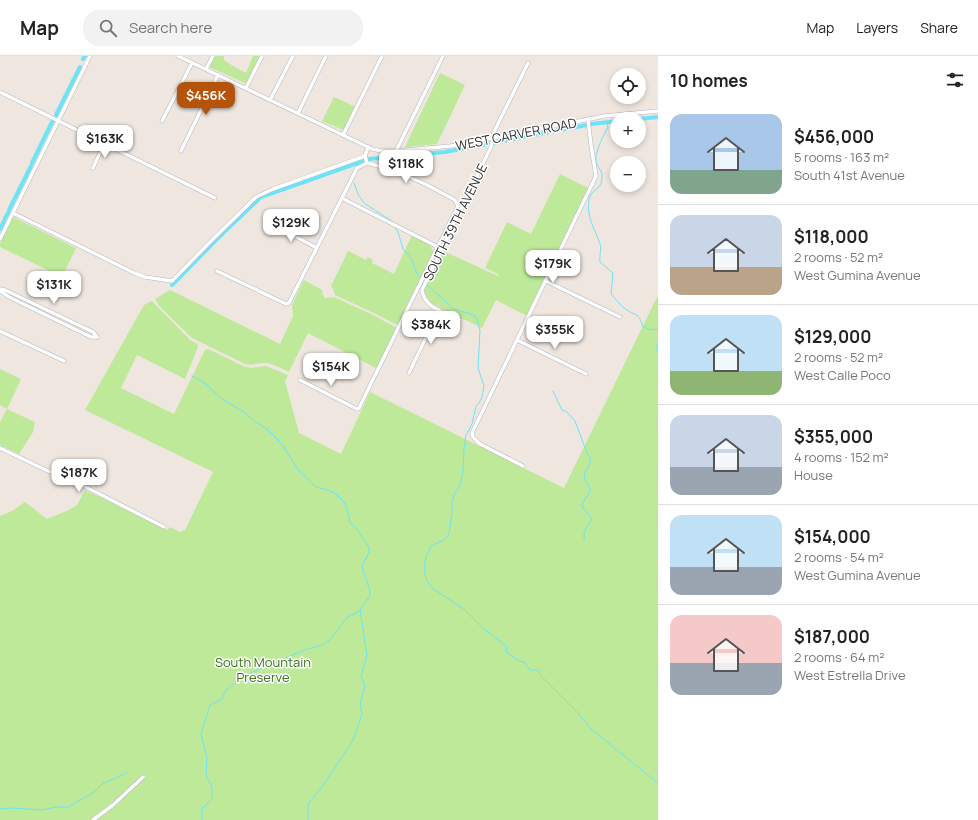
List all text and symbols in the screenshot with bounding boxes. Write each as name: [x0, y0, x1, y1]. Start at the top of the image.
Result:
search box: [83, 10, 363, 46]
text: Map: [20, 15, 59, 41]
icon: search: [97, 17, 119, 39]
text: Search here: [129, 17, 212, 38]
text: Map: [806, 18, 834, 37]
text: Layers: [856, 18, 898, 37]
text: Share: [920, 18, 958, 37]
map controls: [610, 68, 646, 192]
button: locate: [610, 68, 646, 104]
text: 10 homes: [670, 69, 748, 92]
icon: filters: [944, 69, 966, 91]
pin: $456K: [178, 82, 234, 116]
text: $456K: [186, 86, 226, 104]
button: +: [610, 112, 646, 148]
street label: WEST CARVER ROAD: [454, 113, 578, 155]
pin: $163K: [77, 125, 133, 159]
text: $456,000: [794, 125, 874, 148]
text: $163K: [86, 129, 124, 147]
icon: home: [702, 130, 750, 178]
text: 5 rooms · 163 m²: [794, 148, 889, 166]
pin: $118K: [378, 150, 434, 184]
text: $118K: [388, 154, 424, 172]
button: −: [610, 156, 646, 192]
street label: SOUTH 39TH AVENUE: [419, 160, 491, 284]
text: South 41st Avenue: [794, 166, 905, 184]
pin: $129K: [263, 209, 319, 243]
text: $129K: [272, 213, 310, 231]
text: $118,000: [794, 225, 869, 248]
icon: home: [702, 231, 750, 279]
text: 2 rooms · 52 m²: [794, 248, 883, 266]
pin: $179K: [525, 250, 581, 284]
text: $179K: [534, 254, 572, 272]
text: West Gumina Avenue: [794, 266, 921, 284]
pin: $131K: [26, 271, 82, 305]
text: $131K: [36, 275, 72, 293]
pin: $384K: [403, 311, 459, 345]
text: $384K: [411, 315, 451, 333]
pin: $355K: [527, 316, 583, 350]
text: $355K: [535, 320, 575, 338]
text: $129,000: [794, 325, 871, 348]
icon: home: [702, 331, 750, 379]
text: 2 rooms · 52 m²: [794, 348, 883, 366]
pin: $154K: [303, 353, 359, 387]
text: $154K: [312, 357, 350, 375]
text: West Calle Poco: [794, 366, 891, 384]
text: $355,000: [794, 425, 873, 448]
icon: home: [702, 431, 750, 479]
text: 4 rooms · 152 m²: [794, 448, 889, 466]
pin: $187K: [51, 459, 107, 493]
text: $187K: [60, 463, 98, 481]
text: House: [794, 466, 833, 484]
text: $154,000: [794, 525, 871, 548]
icon: home: [702, 531, 750, 579]
text: 2 rooms · 54 m²: [794, 548, 884, 566]
text: West Gumina Avenue: [794, 566, 921, 584]
text: $187,000: [794, 625, 870, 648]
icon: home: [702, 631, 750, 679]
text: 2 rooms · 64 m²: [794, 648, 885, 666]
park label: South Mountain Preserve: [215, 653, 311, 686]
text: West Estrella Drive: [794, 666, 906, 684]

